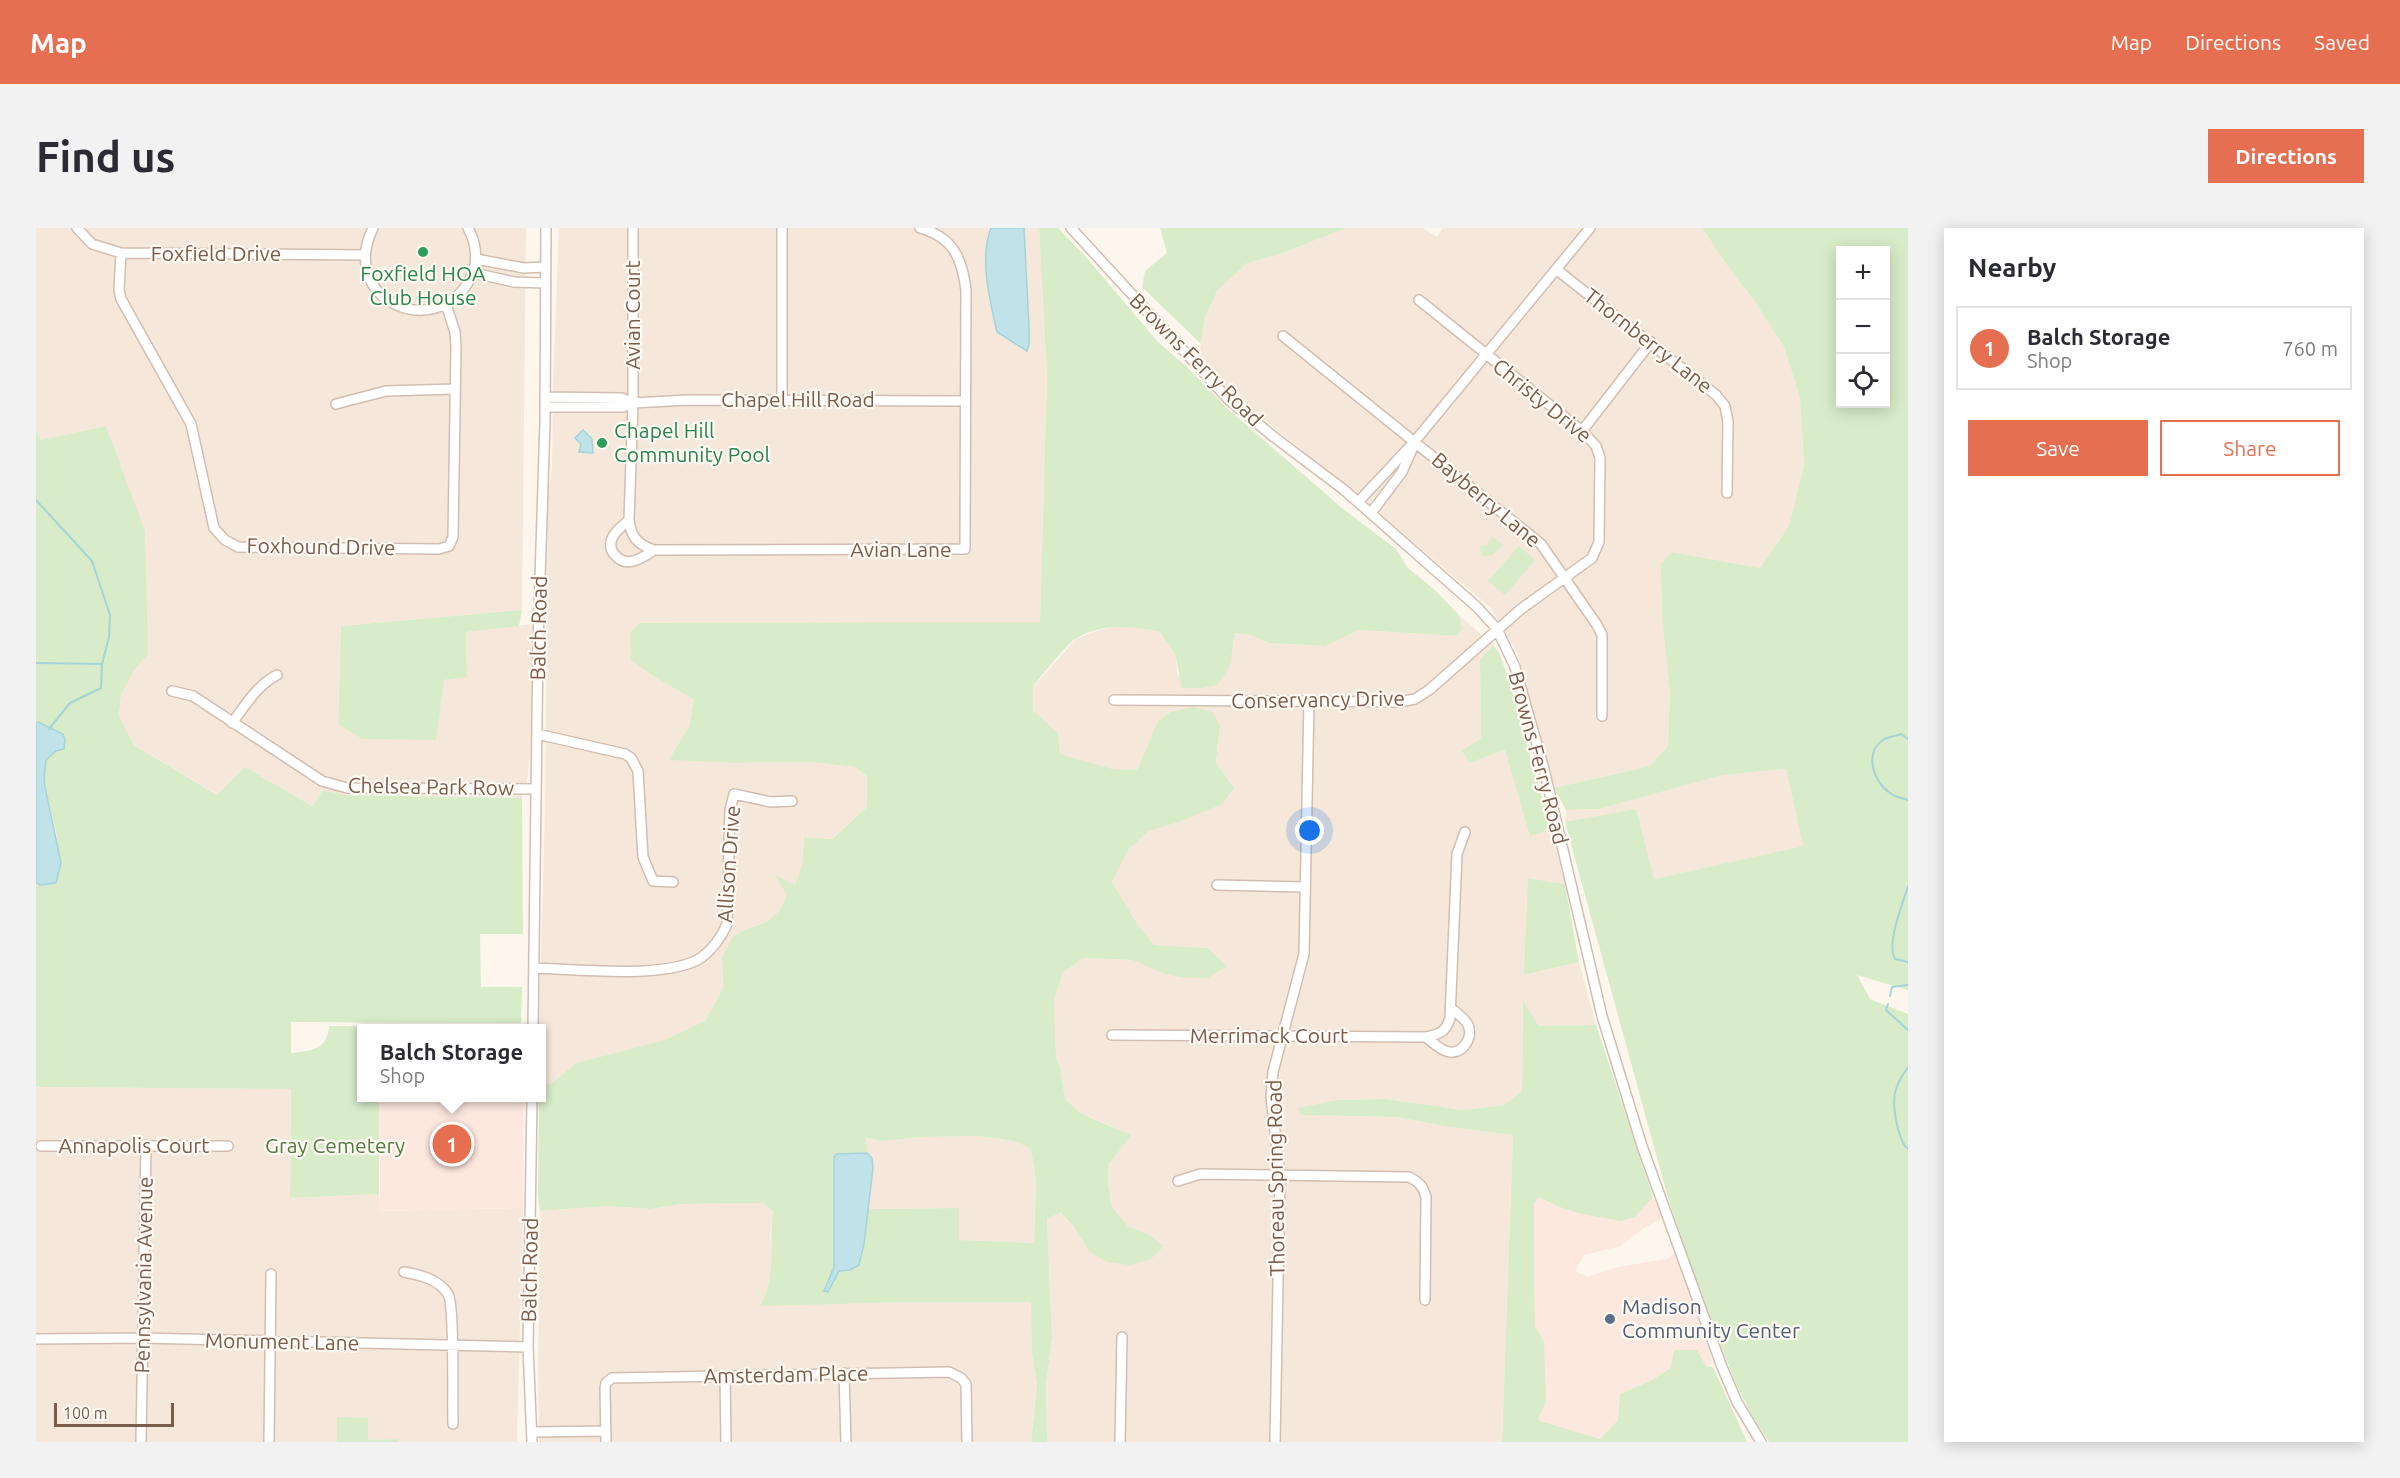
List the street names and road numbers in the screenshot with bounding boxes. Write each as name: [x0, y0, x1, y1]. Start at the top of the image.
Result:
street label: Foxfield Drive: [151, 241, 281, 265]
street label: Avian Court: [620, 260, 644, 370]
street label: Thornberry Lane: [1580, 283, 1718, 398]
street label: Browns Ferry Road: [1125, 288, 1268, 431]
street label: Christy Drive: [1488, 353, 1597, 447]
street label: Chapel Hill Road: [721, 387, 875, 411]
street label: Bayberry Lane: [1427, 447, 1546, 552]
street label: Foxhound Drive: [246, 533, 396, 559]
street label: Avian Lane: [850, 537, 952, 561]
street label: Balch Road: [525, 575, 551, 680]
street label: Browns Ferry Road: [1504, 669, 1574, 847]
street label: Conservancy Drive: [1231, 685, 1405, 713]
street label: Chelsea Park Row: [348, 773, 514, 799]
street label: Allison Drive: [712, 804, 744, 923]
street label: Merrimack Court: [1190, 1023, 1348, 1047]
street label: Thoreau Spring Road: [1261, 1079, 1289, 1277]
street label: Annapolis Court: [59, 1133, 209, 1157]
street label: Pennsylvania Avenue: [129, 1176, 157, 1374]
street label: Balch Road: [516, 1217, 542, 1322]
street label: Monument Lane: [205, 1328, 359, 1354]
street label: Amsterdam Place: [703, 1361, 869, 1387]

